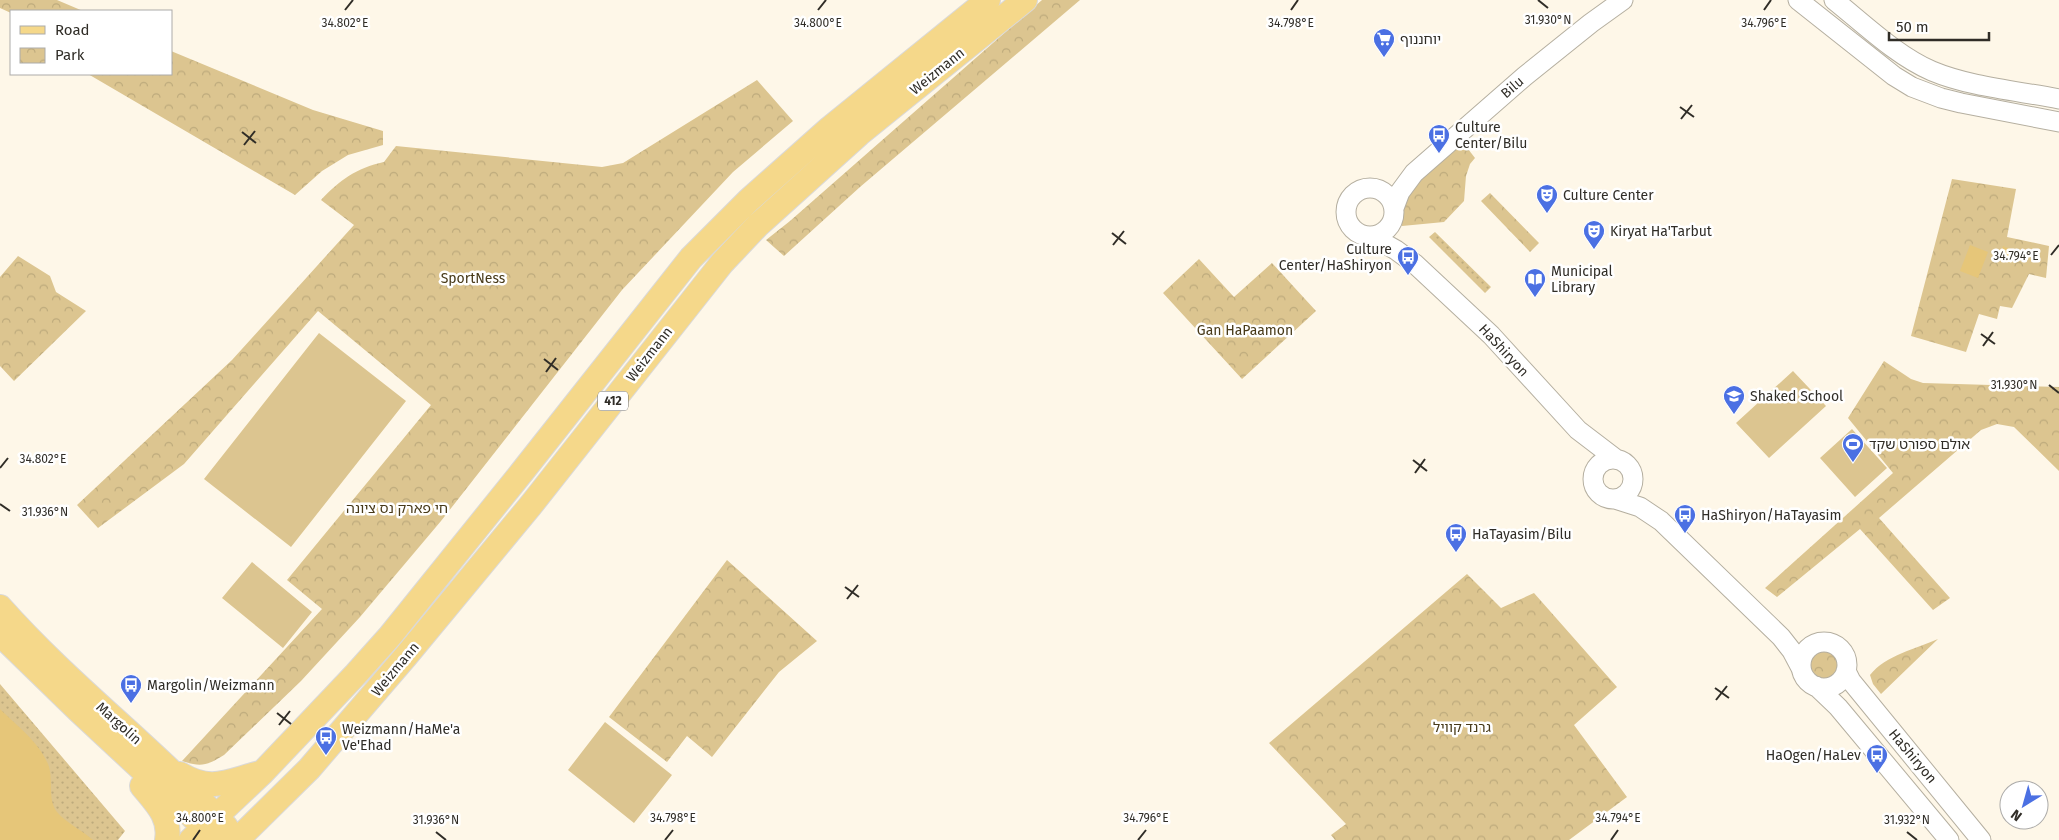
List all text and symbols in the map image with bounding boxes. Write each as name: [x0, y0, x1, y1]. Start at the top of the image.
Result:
legend: [10, 10, 172, 75]
scale bar: [1889, 10, 1989, 42]
text: 31.930°N: [1525, 13, 1571, 27]
text: 34.802°E: [322, 16, 369, 30]
text: 34.800°E: [794, 16, 842, 30]
text: 34.798°E: [1268, 16, 1314, 30]
text: 34.796°E: [1741, 16, 1787, 30]
text: 50 m: [1896, 18, 1929, 36]
text: Road: [55, 21, 90, 39]
supermarket icon: יוחננוף: [1372, 27, 1396, 58]
place label: יוחננוף: [1400, 31, 1441, 48]
street label: Weizmann: [907, 44, 968, 98]
text: Park: [55, 46, 85, 64]
street label: Bilu: [1497, 73, 1527, 102]
place label: Culture Center/Bilu: [1455, 119, 1527, 152]
bus stop icon: Culture Center/Bilu: [1427, 123, 1451, 154]
theatre icon: Culture Center: [1535, 183, 1559, 214]
place label: Culture Center: [1563, 187, 1654, 204]
theatre icon: Kiryat Ha'Tarbut: [1582, 219, 1606, 250]
place label: Kiryat Ha'Tarbut: [1610, 223, 1713, 240]
place label: Culture Center/HaShiryon: [1279, 241, 1392, 274]
bus stop icon: Culture Center/HaShiryon: [1396, 245, 1420, 276]
text: 34.794°E: [1993, 249, 2039, 263]
place label: Municipal Library: [1551, 263, 1613, 296]
library icon: Municipal Library: [1523, 267, 1547, 298]
park label: SportNess: [441, 270, 506, 287]
street label: HaShiryon: [1475, 321, 1532, 380]
park label: Gan HaPaamon: [1197, 322, 1293, 339]
street label: Weizmann: [623, 323, 676, 385]
text: 31.930°N: [1991, 378, 2037, 392]
school or university icon: Shaked School: [1722, 384, 1746, 415]
place label: Shaked School: [1750, 388, 1843, 405]
road number: 412: [598, 392, 628, 411]
sports icon: אולם ספורט שקד: [1841, 432, 1865, 463]
place label: אולם ספורט שקד: [1869, 436, 1970, 453]
text: 34.802°E: [20, 452, 67, 466]
park label: חי פארק נס ציונה: [346, 500, 448, 517]
bus stop icon: HaShiryon/HaTayasim: [1673, 503, 1697, 534]
text: 31.936°N: [22, 505, 68, 519]
place label: HaShiryon/HaTayasim: [1701, 507, 1842, 524]
bus stop icon: HaTayasim/Bilu: [1444, 522, 1468, 553]
place label: HaTayasim/Bilu: [1472, 526, 1572, 543]
street label: Weizmann: [368, 639, 423, 700]
bus stop icon: Margolin/Weizmann: [119, 673, 143, 704]
place label: Margolin/Weizmann: [147, 677, 275, 694]
street label: Margolin: [92, 699, 145, 748]
park label: גרנד קוויל: [1433, 719, 1491, 736]
place label: Weizmann/HaMe'a Ve'Ehad: [342, 721, 460, 754]
bus stop icon: Weizmann/HaMe'a Ve'Ehad: [314, 725, 338, 756]
street label: HaShiryon: [1885, 726, 1940, 787]
bus stop icon: HaOgen/HaLev: [1865, 743, 1889, 774]
place label: HaOgen/HaLev: [1766, 747, 1861, 764]
north arrow: [1999, 780, 2049, 830]
text: N: [2008, 805, 2025, 825]
text: 34.800°E: [176, 811, 224, 825]
text: 34.798°E: [650, 811, 696, 825]
text: 34.796°E: [1123, 811, 1169, 825]
text: 34.794°E: [1595, 811, 1641, 825]
text: 31.936°N: [413, 813, 459, 827]
text: 31.932°N: [1884, 813, 1930, 827]

